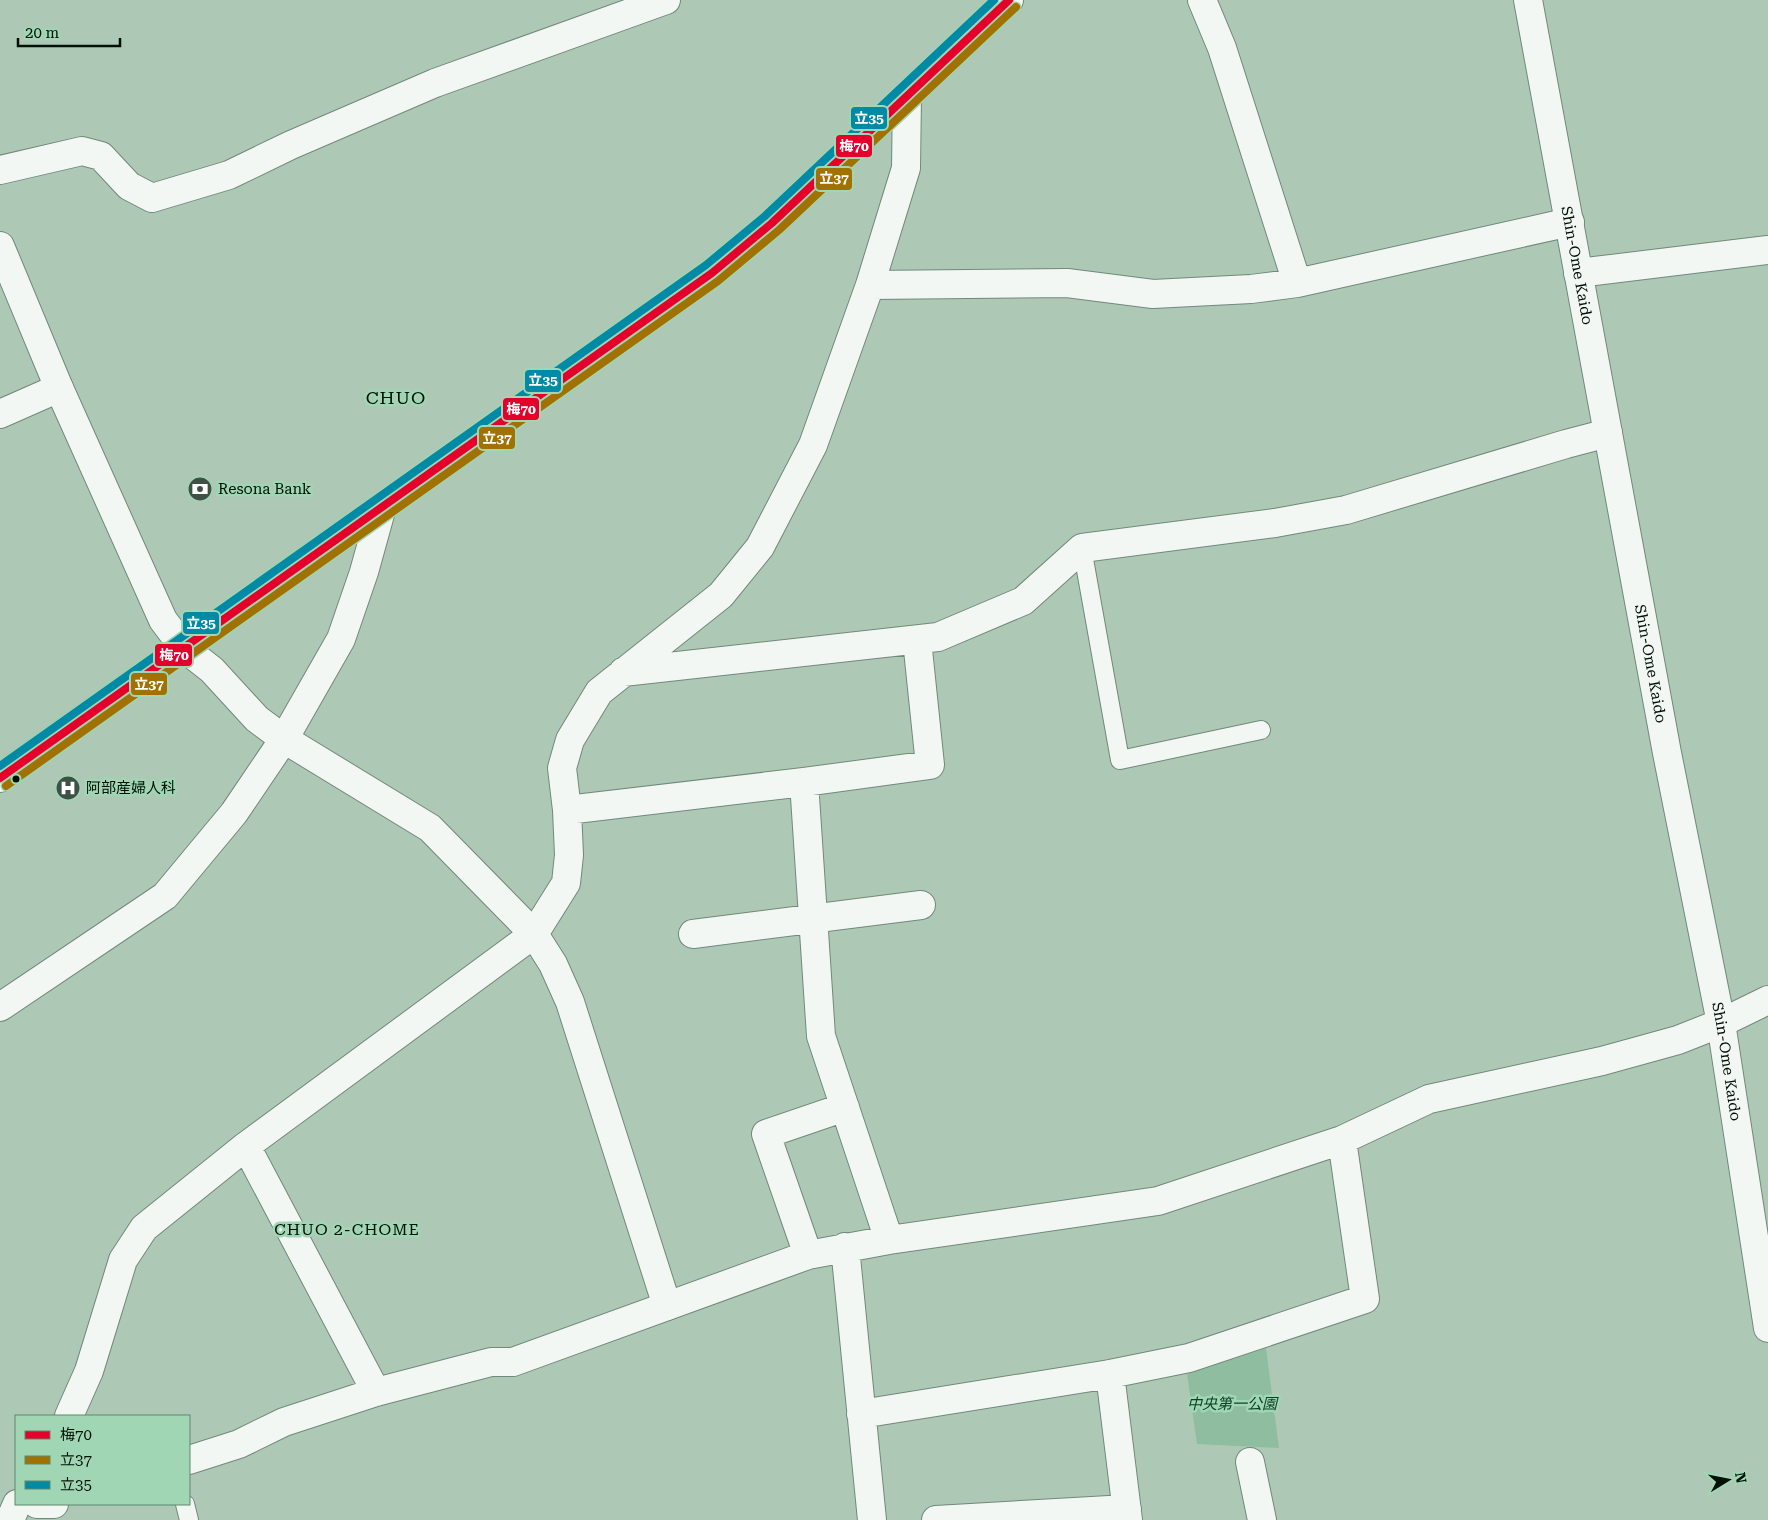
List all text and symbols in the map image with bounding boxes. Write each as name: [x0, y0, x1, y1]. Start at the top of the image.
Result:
scale bar: [18, 15, 120, 47]
text: 20 m: [25, 24, 60, 42]
line badge: 立35: [850, 106, 888, 130]
text: 立35: [854, 110, 884, 126]
line badge: 梅70: [835, 134, 873, 158]
text: 梅70: [839, 138, 869, 154]
line badge: 立37: [815, 167, 853, 191]
text: 立37: [819, 170, 849, 186]
street label: Shin-Ome Kaido: [1557, 205, 1597, 326]
line badge: 立35: [524, 369, 562, 393]
text: 立35: [528, 372, 558, 388]
district label: CHUO: [366, 387, 426, 408]
line badge: 梅70: [502, 397, 540, 421]
text: 梅70: [506, 401, 536, 417]
line badge: 立37: [478, 426, 516, 450]
text: 立37: [482, 430, 512, 446]
bank icon: Resona Bank: [187, 476, 213, 502]
place label: Resona Bank: [218, 480, 312, 498]
street label: Shin-Ome Kaido: [1631, 603, 1670, 725]
line badge: 立35: [182, 611, 220, 635]
text: 立35: [186, 615, 216, 631]
line badge: 梅70: [154, 643, 193, 667]
text: 梅70: [159, 647, 189, 663]
line badge: 立37: [130, 672, 168, 696]
text: 立37: [134, 676, 164, 692]
unlabelled marker: [11, 774, 21, 784]
hospital icon: 阿部産婦人科: [55, 775, 81, 801]
place label: 阿部産婦人科: [86, 779, 176, 797]
street label: Shin-Ome Kaido: [1708, 1000, 1745, 1122]
district label: CHUO 2-CHOME: [274, 1220, 420, 1239]
park label: 中央第一公園: [1187, 1395, 1279, 1413]
legend: [15, 1415, 190, 1505]
text: 梅70: [60, 1426, 92, 1444]
text: 立37: [60, 1451, 92, 1469]
north arrow: [1703, 1455, 1753, 1505]
text: N: [1732, 1471, 1750, 1485]
text: 立35: [60, 1476, 92, 1494]

